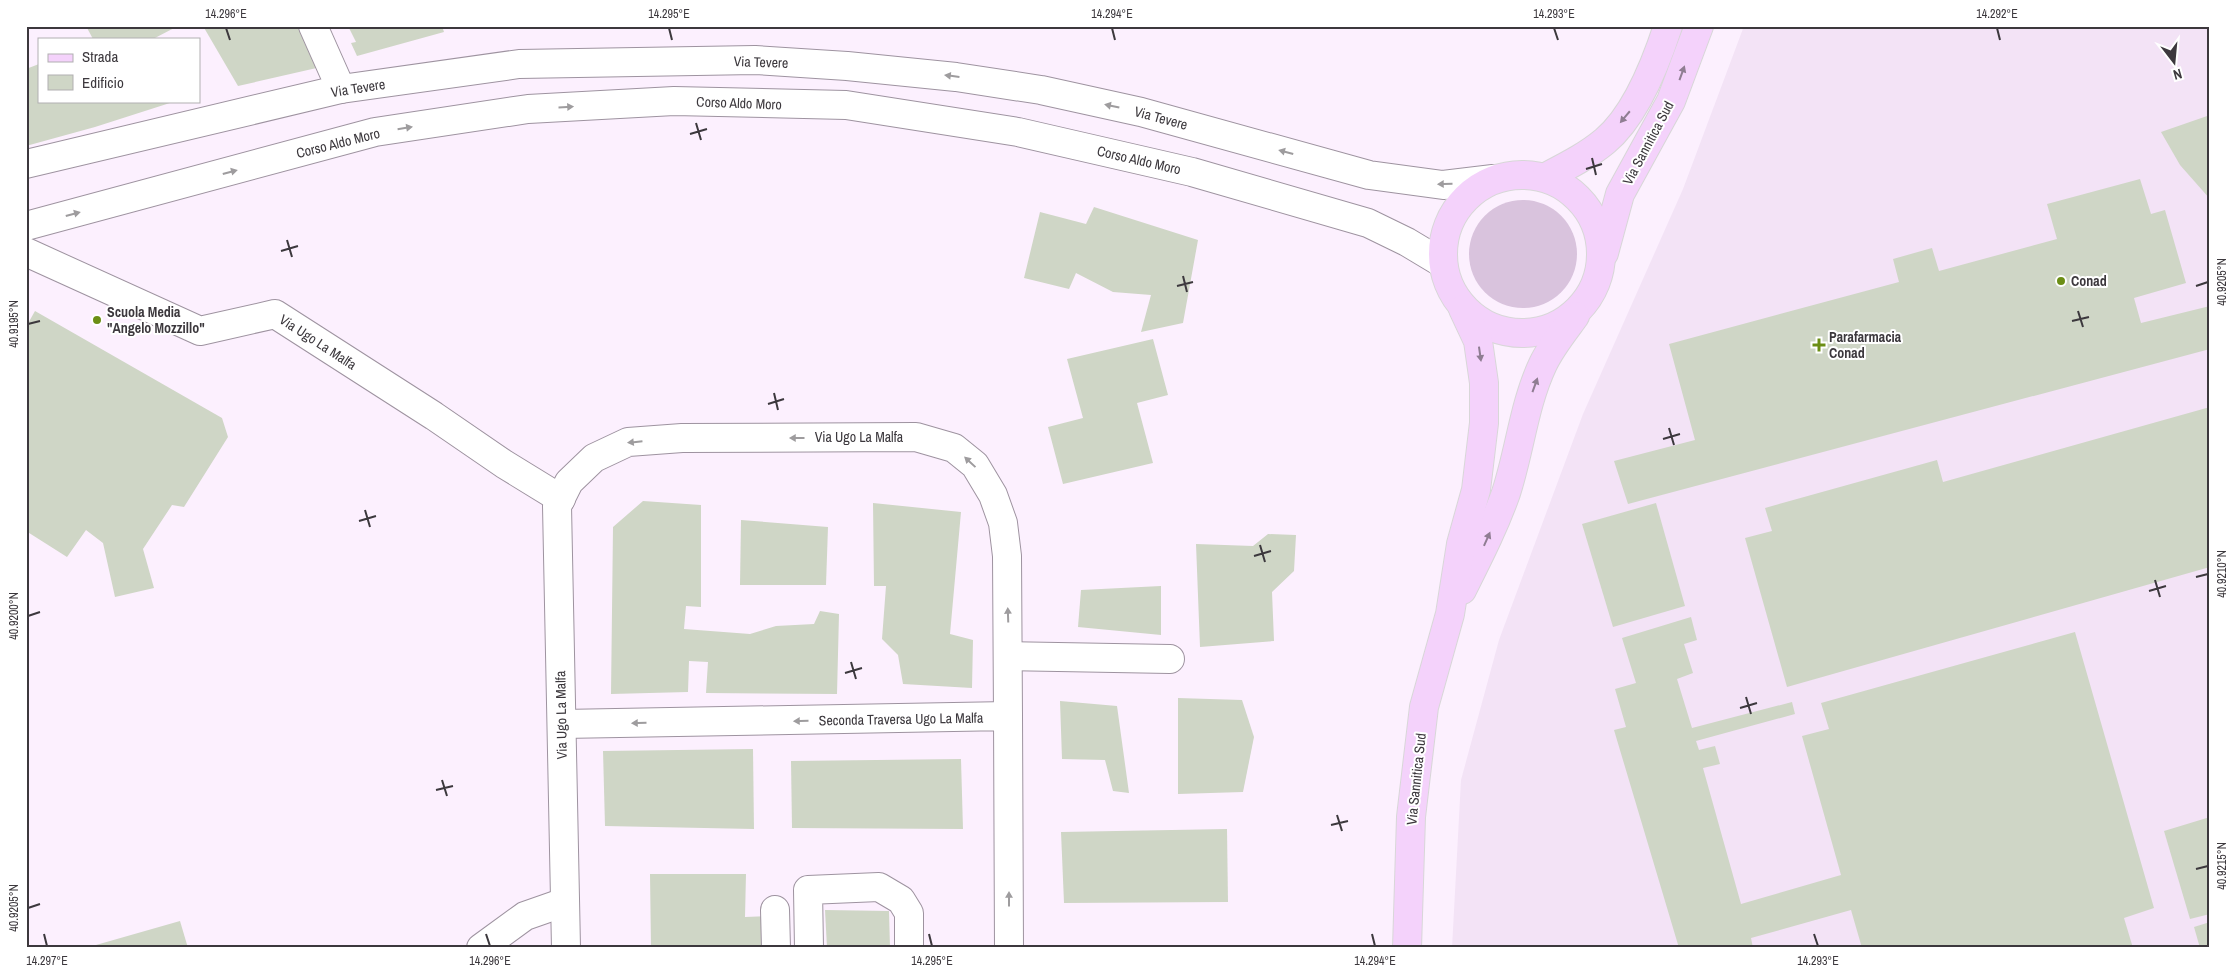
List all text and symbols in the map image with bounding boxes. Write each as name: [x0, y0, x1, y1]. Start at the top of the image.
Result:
text: 14.296°E: [205, 6, 247, 22]
text: 14.295°E: [648, 6, 690, 22]
text: 14.294°E: [1091, 6, 1133, 22]
text: 14.293°E: [1533, 6, 1575, 22]
text: 14.292°E: [1976, 6, 2018, 22]
legend: [38, 38, 200, 102]
north arrow: [2148, 38, 2198, 88]
text: Strada: [82, 46, 118, 67]
street label: Via Tevere: [733, 52, 789, 72]
one-way arrow: [1679, 65, 1686, 80]
text: N: [2171, 65, 2184, 84]
text: Edificio: [82, 72, 124, 93]
one-way arrow: [944, 72, 960, 80]
street label: Via Tevere: [330, 75, 386, 101]
street label: Corso Aldo Moro: [696, 93, 782, 113]
street label: Via Sannitica Sud: [1618, 98, 1678, 188]
one-way arrow: [558, 102, 574, 110]
one-way arrow: [1105, 102, 1120, 110]
street label: Via Tevere: [1132, 102, 1190, 134]
one-way arrow: [1620, 111, 1631, 124]
one-way arrow: [397, 123, 413, 131]
street label: Corso Aldo Moro: [294, 124, 382, 162]
street label: Corso Aldo Moro: [1095, 142, 1183, 178]
one-way arrow: [1278, 148, 1293, 156]
one-way arrow: [223, 167, 238, 175]
one-way arrow: [1436, 180, 1452, 188]
one-way arrow: [66, 210, 81, 218]
text: 40.9205°N: [2214, 258, 2230, 306]
place label: Conad: [2071, 272, 2107, 290]
marker: Conad: [2055, 275, 2067, 287]
text: 40.9195°N: [6, 300, 22, 348]
place label: Scuola Media "Angelo Mozzillo": [107, 303, 205, 337]
street label: Via Ugo La Malfa: [276, 310, 361, 374]
marker: Scuola Media "Angelo Mozzillo": [91, 314, 103, 326]
place label: Parafarmacia Conad: [1829, 328, 1902, 362]
marker: Parafarmacia Conad: [1813, 339, 1825, 351]
one-way arrow: [1476, 346, 1484, 362]
one-way arrow: [1532, 377, 1539, 392]
street label: Via Ugo La Malfa: [815, 428, 904, 446]
one-way arrow: [789, 434, 805, 442]
one-way arrow: [626, 438, 642, 446]
one-way arrow: [965, 456, 977, 468]
one-way arrow: [1484, 532, 1492, 546]
text: 40.9210°N: [2214, 550, 2230, 598]
text: 40.9200°N: [6, 592, 22, 640]
one-way arrow: [1003, 607, 1011, 623]
street label: Via Ugo La Malfa: [551, 670, 571, 759]
street label: Seconda Traversa Ugo La Malfa: [819, 709, 984, 729]
one-way arrow: [793, 717, 809, 725]
one-way arrow: [631, 719, 647, 727]
street label: Via Sannitica Sud: [1402, 732, 1430, 826]
text: 40.9215°N: [2214, 842, 2230, 890]
text: 40.9205°N: [6, 884, 22, 932]
one-way arrow: [1005, 891, 1013, 907]
text: 14.297°E: [26, 953, 68, 969]
text: 14.296°E: [469, 953, 511, 969]
text: 14.295°E: [911, 953, 953, 969]
text: 14.294°E: [1354, 953, 1396, 969]
text: 14.293°E: [1797, 953, 1839, 969]

